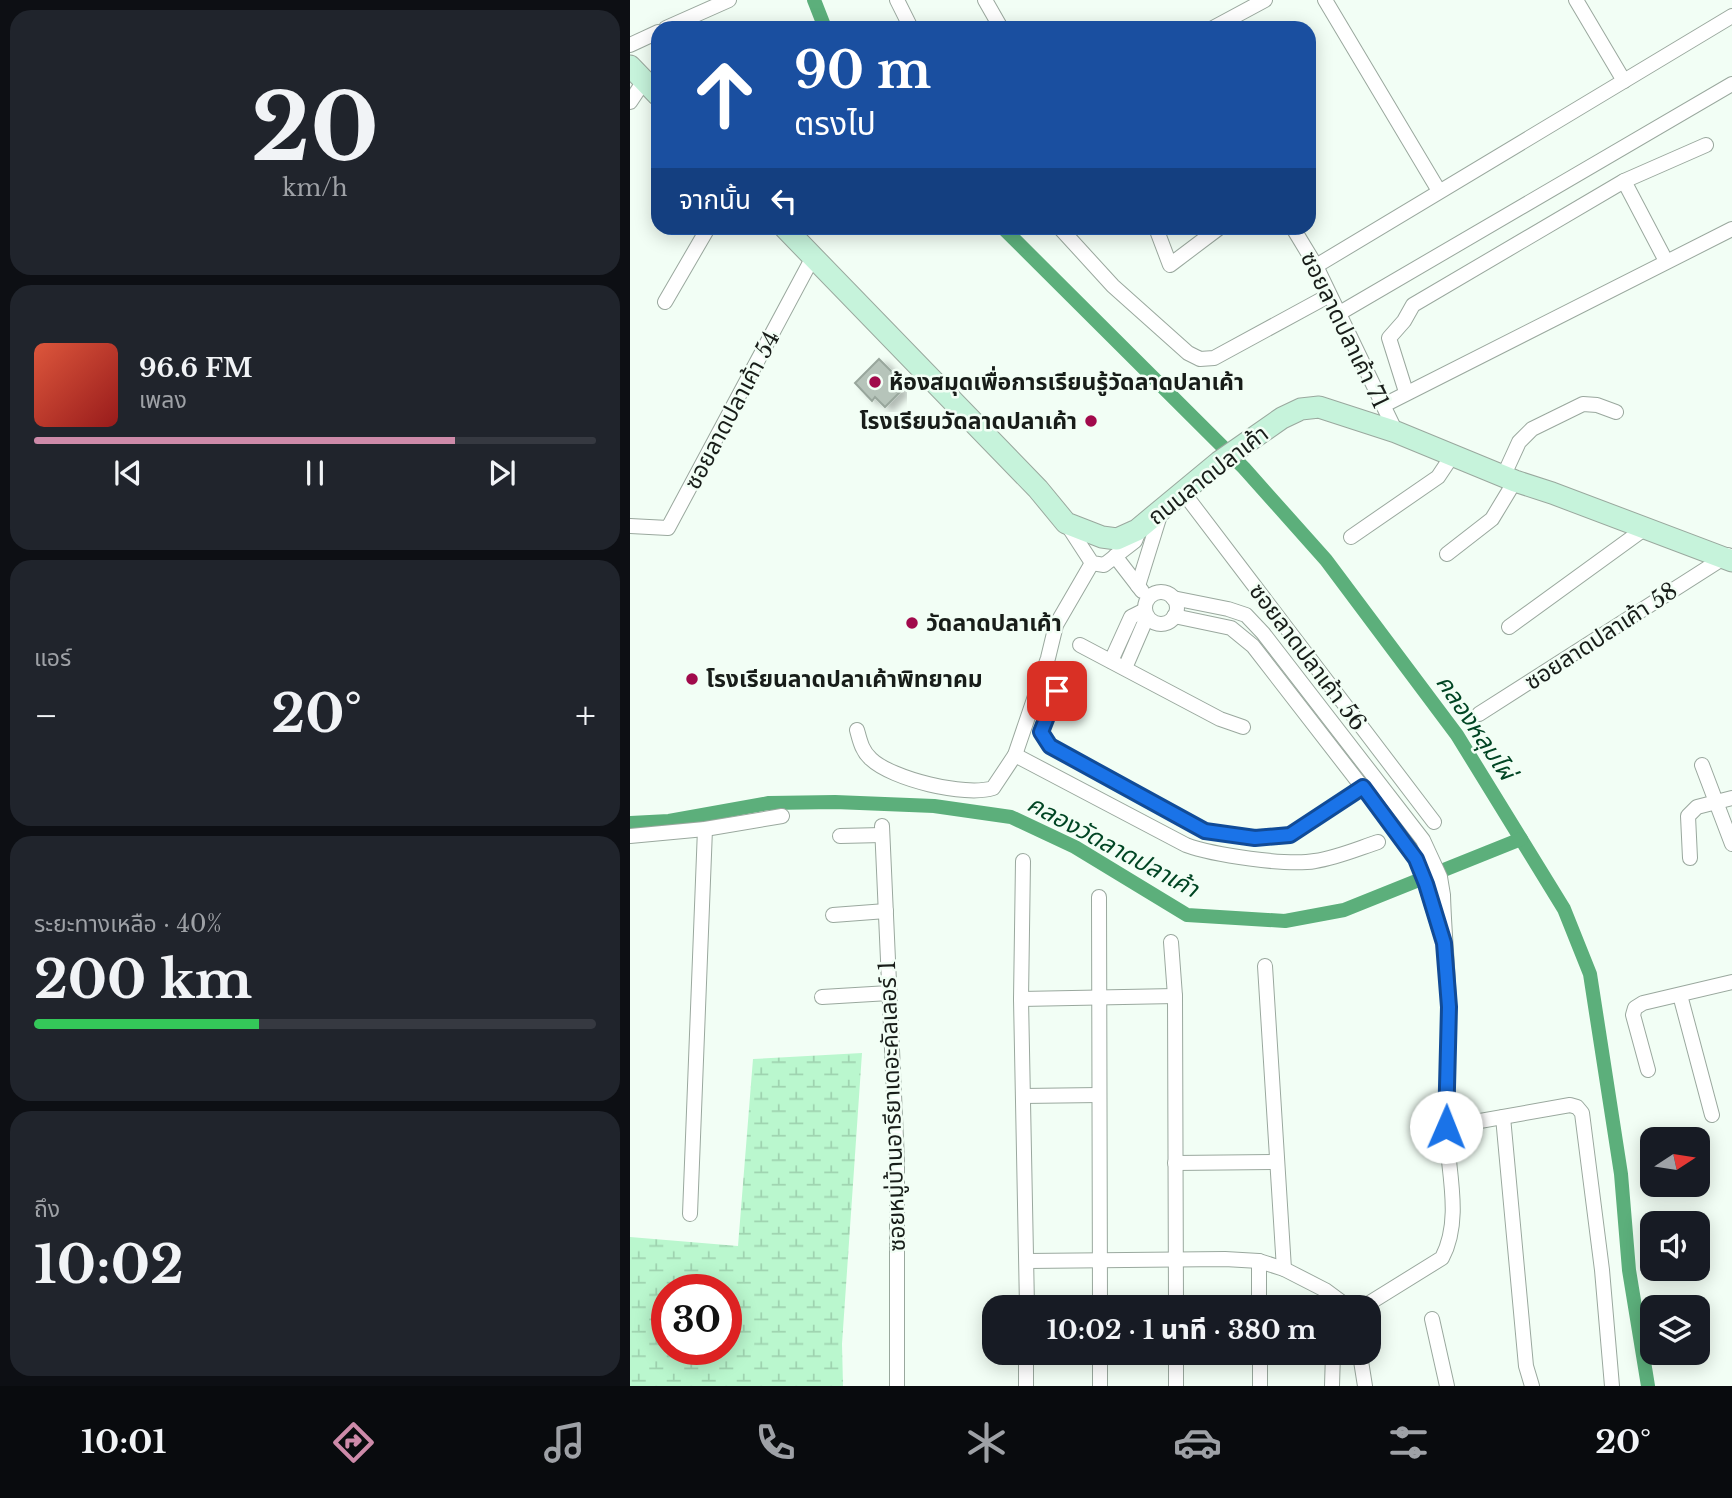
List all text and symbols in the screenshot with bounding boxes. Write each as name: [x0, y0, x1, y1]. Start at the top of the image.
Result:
text: 90 m: [794, 40, 931, 101]
icon: ahead: [679, 49, 770, 140]
text: 20: [251, 72, 379, 185]
text: ตรงไป: [794, 104, 876, 144]
text: km/h: [282, 174, 348, 202]
icon: left: [765, 182, 803, 220]
text: จากนั้น: [679, 184, 751, 216]
street label: ซอยลาดปลาเค้า 71: [1295, 247, 1395, 413]
street label: ซอยลาดปลาเค้า 54: [678, 326, 786, 494]
text: 96.6 FM: [139, 352, 253, 384]
place label: ห้องสมุดเพื่อการเรียนรู้วัดลาดปลาเค้า: [889, 366, 1244, 396]
marker: ห้องสมุดเพื่อการเรียนรู้วัดลาดปลาเค้า: [867, 374, 883, 390]
text: เพลง: [139, 386, 187, 414]
place label: โรงเรียนวัดลาดปลาเค้า: [860, 407, 1077, 435]
marker: โรงเรียนวัดลาดปลาเค้า: [1083, 413, 1099, 429]
street label: ถนนลาดปลาเค้า: [1142, 419, 1274, 531]
icon: previous: [109, 454, 147, 492]
icon: pause: [296, 454, 334, 492]
icon: next: [483, 454, 521, 492]
street label: ซอยลาดปลาเค้า 58: [1519, 576, 1683, 696]
street label: ซอยลาดปลาเค้า 56: [1244, 578, 1372, 736]
place label: วัดลาดปลาเค้า: [926, 609, 1062, 637]
marker: วัดลาดปลาเค้า: [904, 615, 920, 631]
text: แอร์: [34, 644, 71, 672]
pin: [1027, 661, 1087, 721]
place label: โรงเรียนลาดปลาเค้าพิทยาคม: [706, 665, 983, 693]
water label: คลองหลุมไผ่: [1429, 669, 1523, 788]
marker: โรงเรียนลาดปลาเค้าพิทยาคม: [684, 671, 700, 687]
icon: arrive: [1038, 672, 1076, 710]
text: 20°: [271, 682, 362, 746]
text: −: [34, 692, 58, 739]
text: +: [575, 692, 596, 739]
water label: คลองวัดลาดปลาเค้า: [1023, 789, 1204, 904]
text: ระยะทางเหลือ · 40%: [34, 910, 222, 938]
text: 200 km: [34, 948, 252, 1012]
street label: ซอยหมู่บ้านอารียาเดอะคัลเลอร์ 1: [873, 960, 912, 1252]
position arrow: [1409, 1090, 1483, 1164]
north arrow: [1640, 1127, 1710, 1197]
map controls: [1640, 1127, 1710, 1365]
text: ถึง: [34, 1195, 60, 1223]
button: sound: [1640, 1211, 1710, 1281]
text: 10:02: [34, 1233, 184, 1297]
speed limit sign: 30: [651, 1274, 742, 1365]
button: layers: [1640, 1295, 1710, 1365]
text: 10:02 · 1 นาที · 380 m: [1047, 1314, 1316, 1346]
icon: directions: [329, 1418, 378, 1467]
icon: music: [540, 1418, 589, 1467]
icon: phone: [751, 1418, 800, 1467]
icon: climate: [962, 1418, 1011, 1467]
icon: car: [1173, 1418, 1222, 1467]
icon: filters: [1384, 1418, 1433, 1467]
text: 10:01: [81, 1422, 166, 1462]
text: 20°: [1595, 1422, 1651, 1462]

